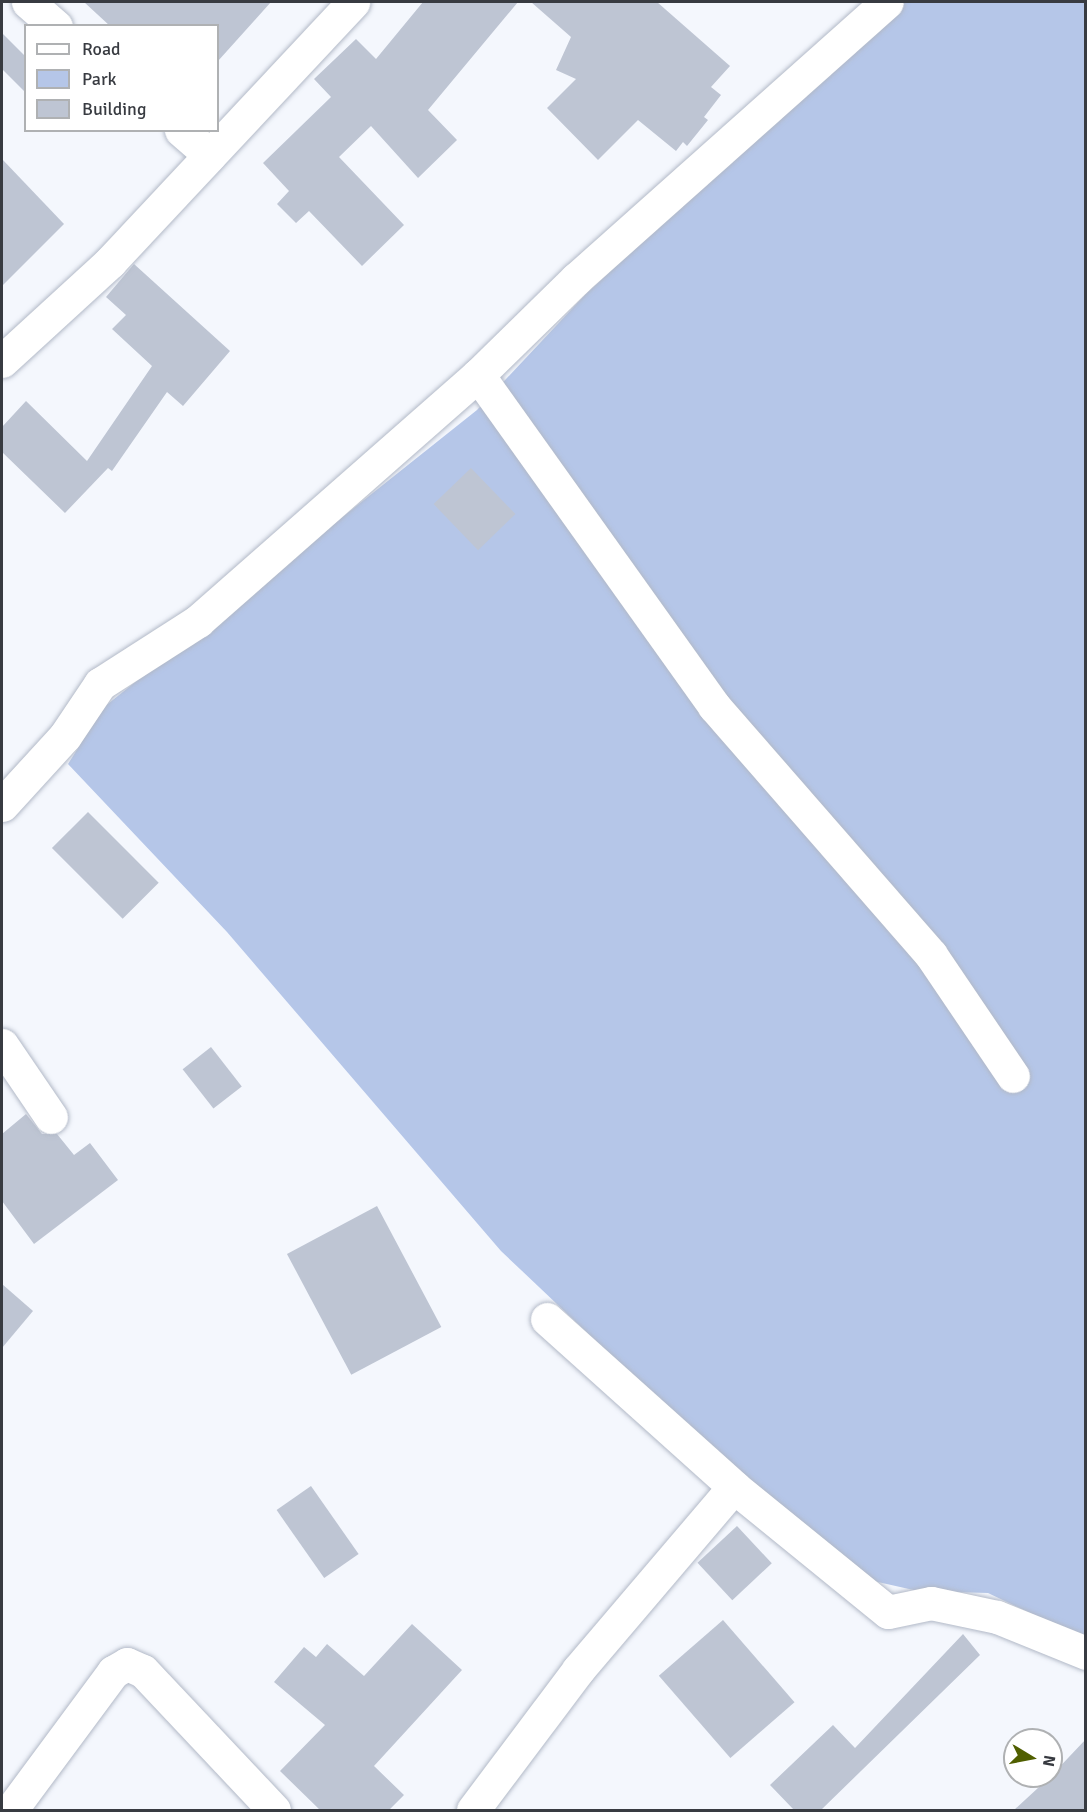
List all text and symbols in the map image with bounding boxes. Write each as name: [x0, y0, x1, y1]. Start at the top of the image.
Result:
legend: [24, 24, 219, 132]
text: Road: [82, 38, 121, 60]
text: Park: [82, 68, 117, 90]
text: Building: [82, 98, 146, 120]
north arrow: [1003, 1728, 1063, 1788]
text: N: [1038, 1754, 1060, 1768]

